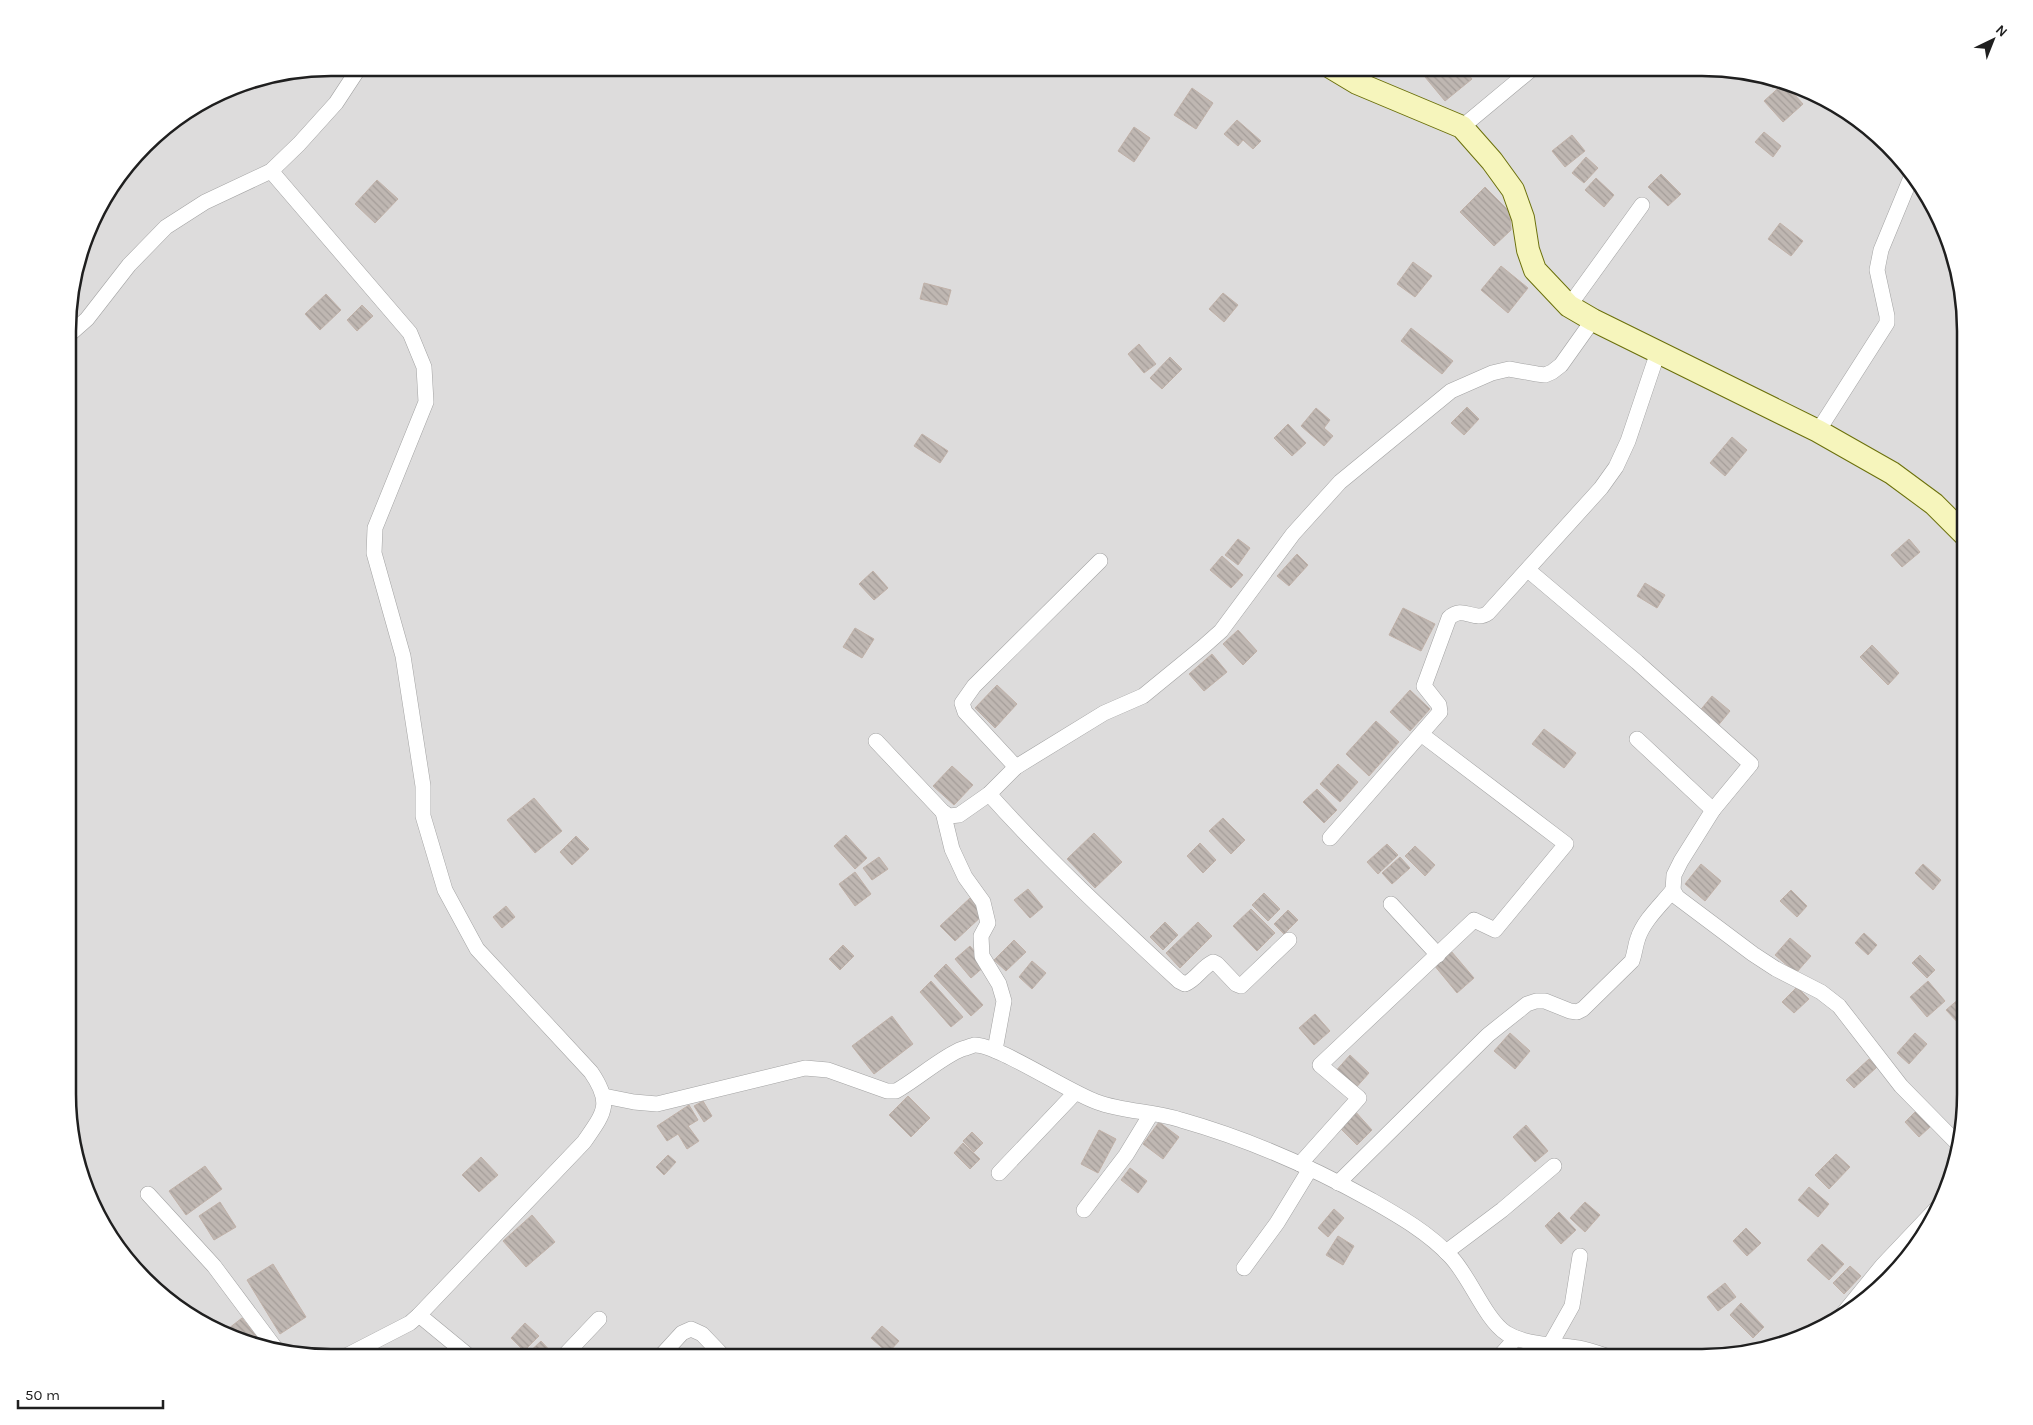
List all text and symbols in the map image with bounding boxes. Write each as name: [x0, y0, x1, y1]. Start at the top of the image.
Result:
north arrow: [1968, 15, 2018, 65]
text: N: [1992, 21, 2011, 41]
scale bar: [18, 1378, 162, 1410]
text: 50 m: [25, 1386, 60, 1404]

